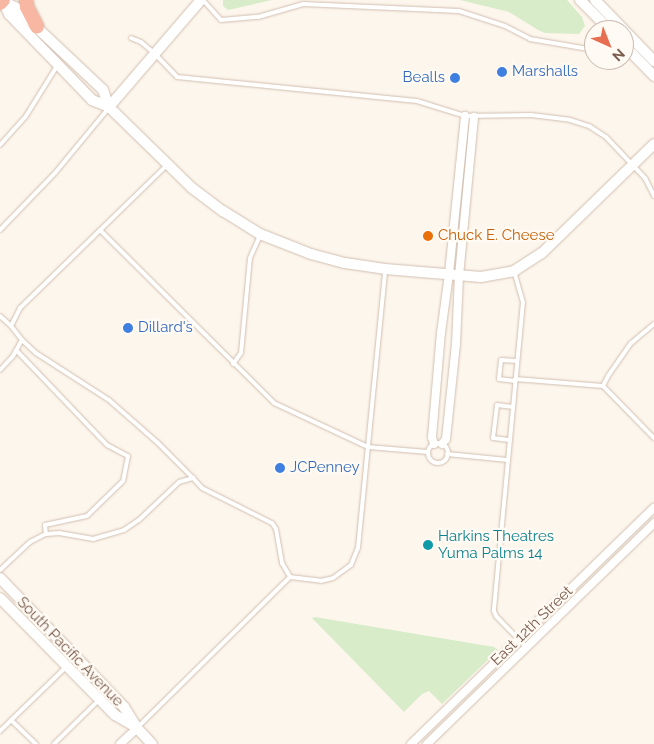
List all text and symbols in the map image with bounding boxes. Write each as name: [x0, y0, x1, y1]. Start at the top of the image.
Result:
north arrow: [584, 20, 634, 70]
text: N: [609, 46, 628, 65]
place label: Marshalls: [512, 63, 578, 81]
marker: Marshalls: [496, 66, 508, 78]
place label: Bealls: [403, 69, 445, 87]
marker: Bealls: [449, 72, 461, 84]
place label: Chuck E. Cheese: [438, 227, 554, 245]
marker: Chuck E. Cheese: [422, 230, 434, 242]
place label: Dillard's: [138, 319, 193, 337]
marker: Dillard's: [122, 322, 134, 334]
place label: JCPenney: [290, 459, 360, 477]
marker: JCPenney: [274, 462, 286, 474]
place label: Harkins Theatres Yuma Palms 14: [438, 527, 554, 562]
marker: Harkins Theatres Yuma Palms 14: [422, 539, 434, 551]
street label: East 12th Street: [487, 582, 577, 670]
street label: South Pacific Avenue: [13, 593, 127, 711]

